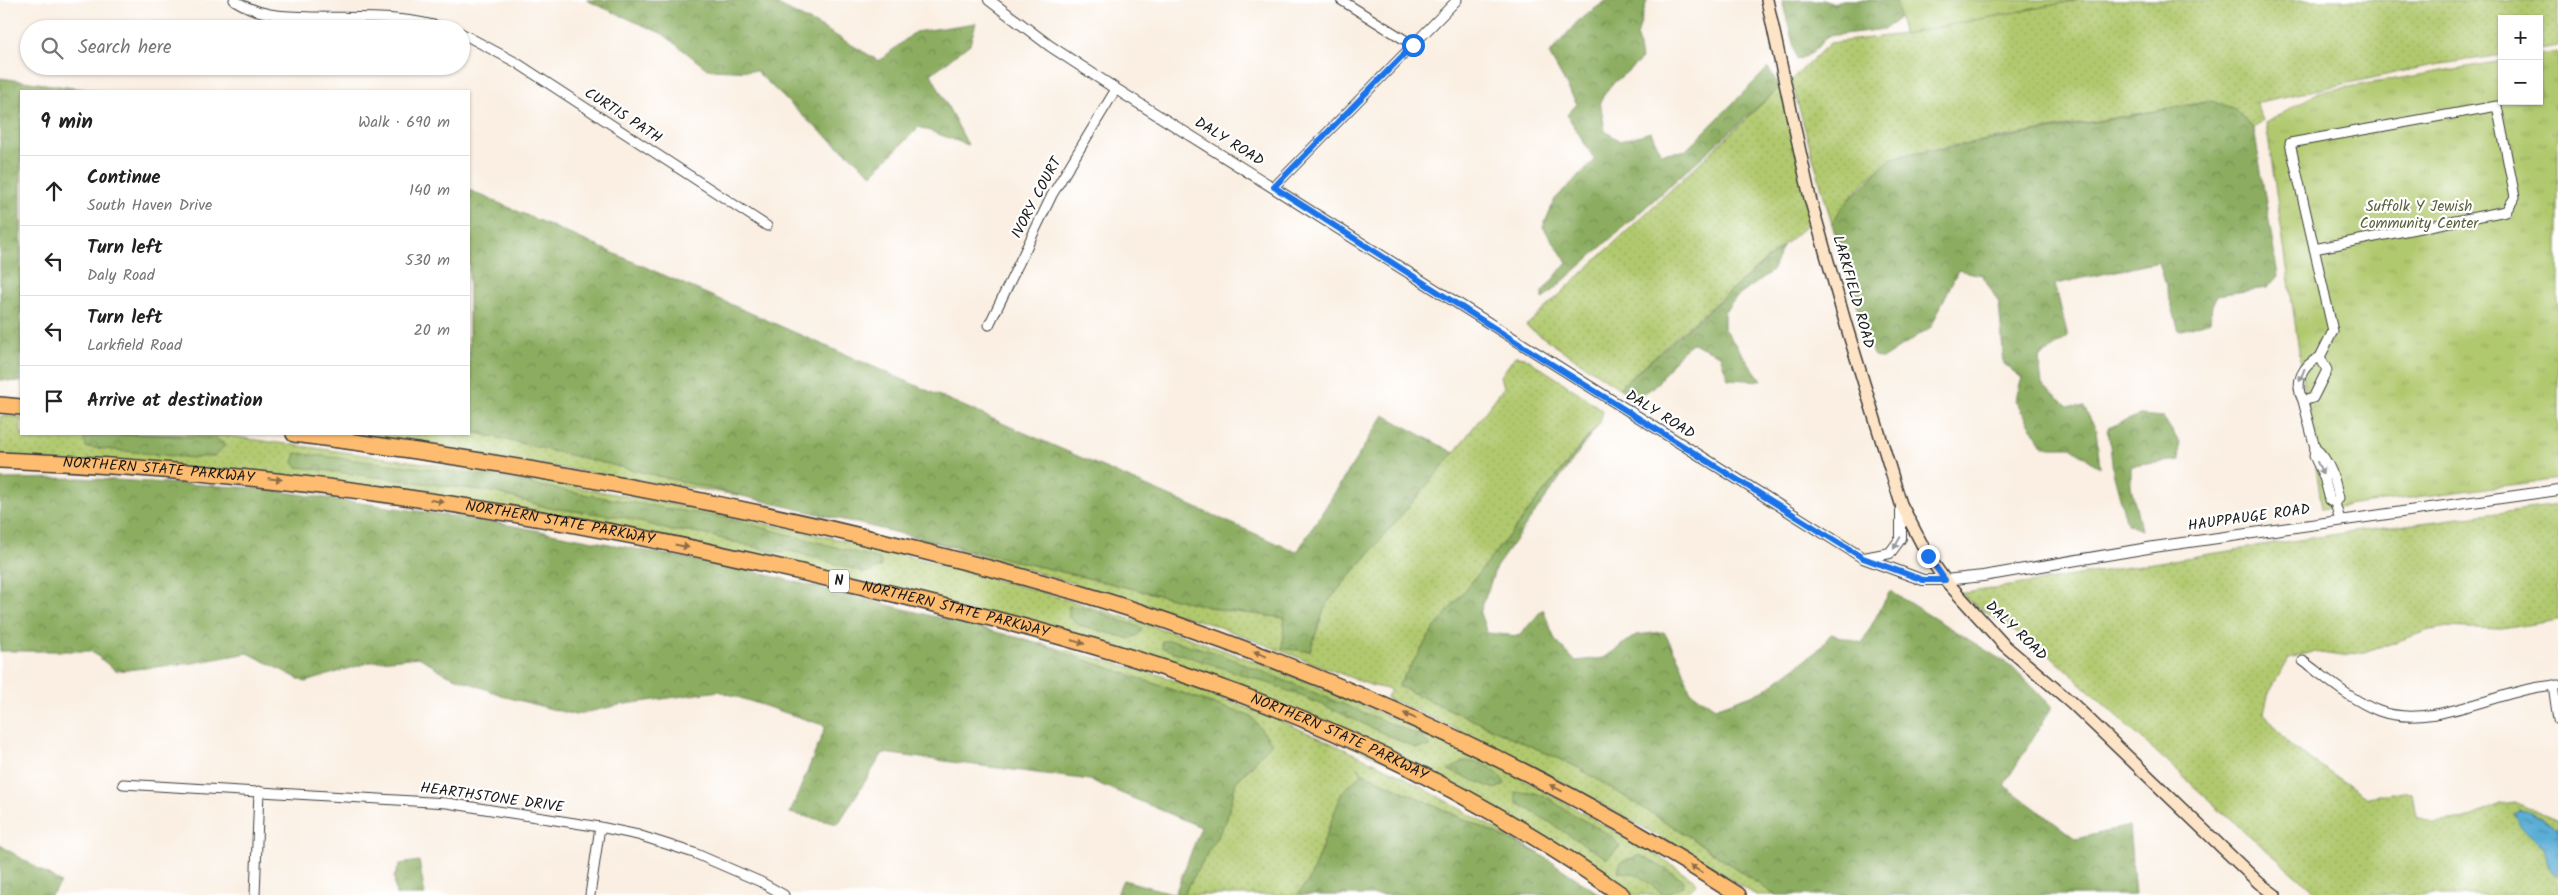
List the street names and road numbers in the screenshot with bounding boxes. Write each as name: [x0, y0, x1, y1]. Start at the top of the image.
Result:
street label: CURTIS PATH: [579, 82, 667, 150]
street label: DALY ROAD: [1189, 111, 1269, 173]
street label: IVORY COURT: [1005, 151, 1069, 243]
street label: LARKFIELD ROAD: [1825, 233, 1881, 352]
street label: DALY ROAD: [1620, 384, 1700, 446]
street label: NORTHERN STATE PARKWAY: [62, 451, 257, 491]
street label: NORTHERN STATE PARKWAY: [463, 494, 658, 552]
street label: HAUPPAUGE ROAD: [2186, 497, 2312, 538]
road number: N: [829, 570, 849, 592]
street label: NORTHERN STATE PARKWAY: [859, 575, 1053, 645]
street label: DALY ROAD: [1979, 595, 2053, 667]
street label: NORTHERN STATE PARKWAY: [1247, 687, 1433, 788]
street label: HEARTHSTONE DRIVE: [419, 776, 567, 820]

